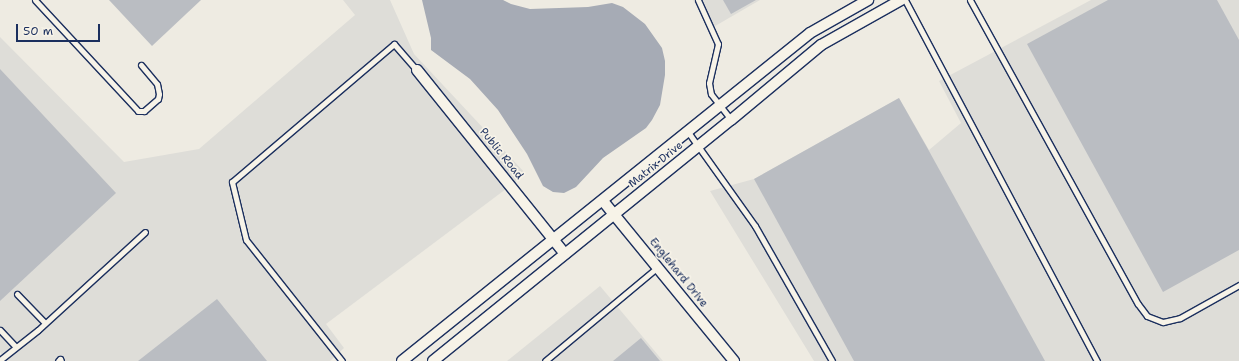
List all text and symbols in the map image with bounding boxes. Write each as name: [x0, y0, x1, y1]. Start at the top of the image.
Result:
scale bar: [18, 16, 102, 42]
text: 50 m: [23, 23, 53, 39]
street label: Public Road: [476, 126, 526, 182]
street label: Matrix Drive: [626, 139, 686, 191]
street label: Englehard Drive: [646, 236, 710, 310]

